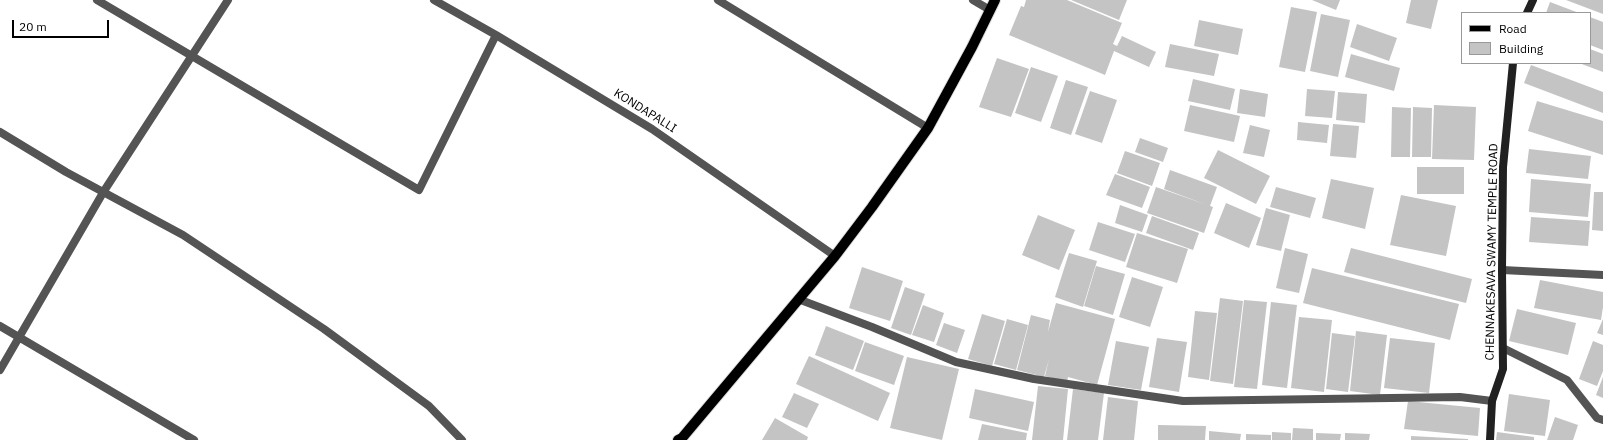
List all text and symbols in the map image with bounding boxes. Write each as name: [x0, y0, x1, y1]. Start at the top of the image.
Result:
scale bar: [14, 12, 111, 38]
legend: [1461, 12, 1591, 64]
text: 20 m: [19, 19, 47, 34]
text: Road: [1499, 21, 1527, 36]
text: Building: [1499, 41, 1543, 56]
street label: KONDAPALLI: [611, 86, 679, 136]
street label: CHENNAKESAVA SWAMY TEMPLE ROAD: [1483, 143, 1501, 361]

